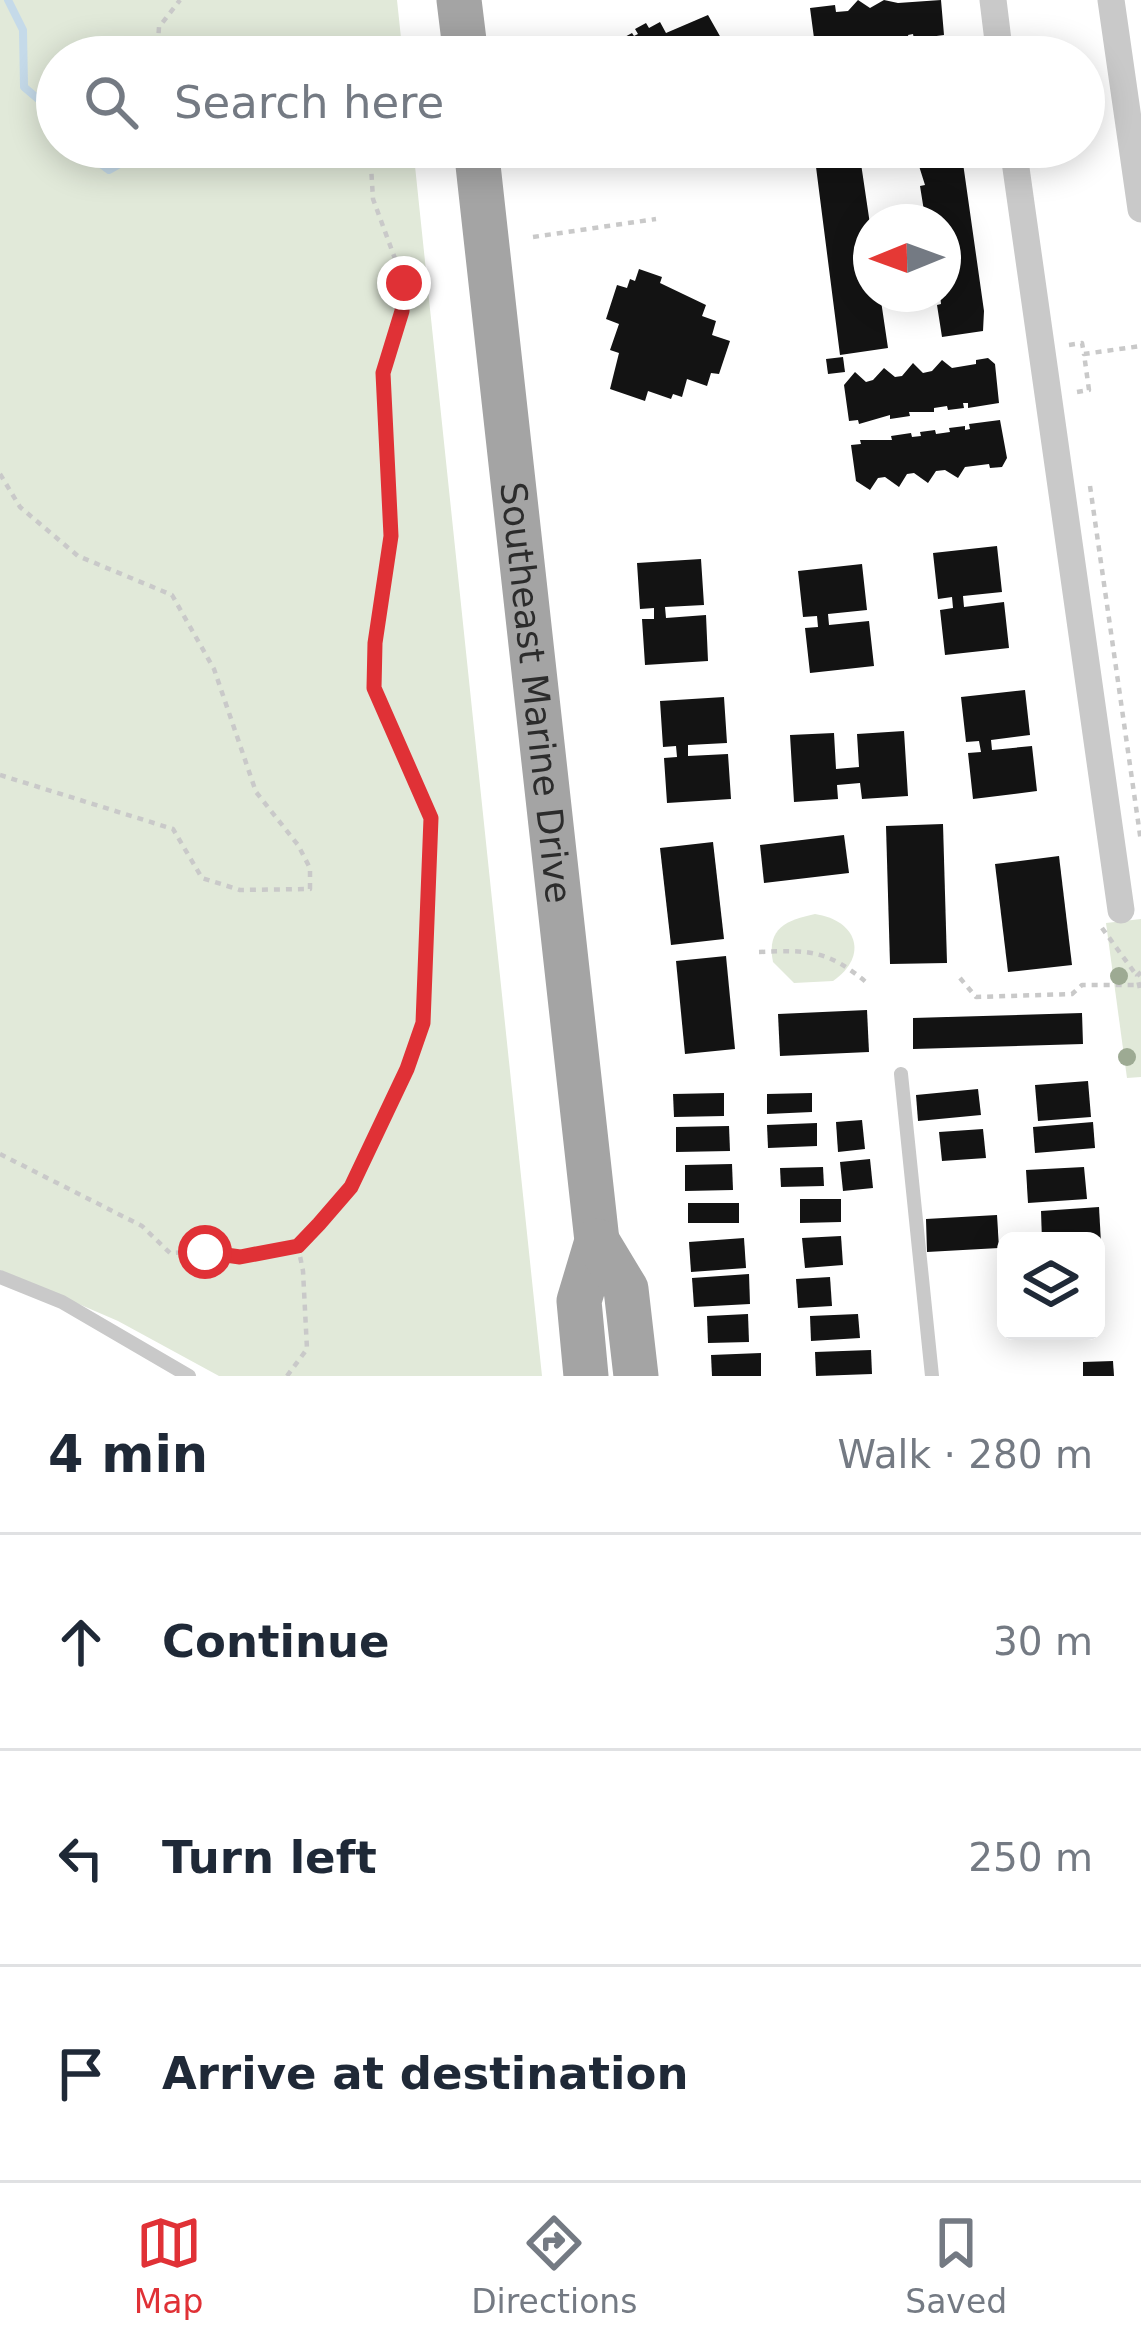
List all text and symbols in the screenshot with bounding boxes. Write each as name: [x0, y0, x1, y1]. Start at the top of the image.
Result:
search box: [36, 36, 1105, 168]
icon: search: [78, 69, 144, 135]
text: Search here: [174, 76, 444, 129]
north arrow: [853, 204, 961, 312]
route end: [377, 256, 431, 310]
street label: Southeast Marine Drive: [492, 480, 580, 906]
route start: [178, 1225, 232, 1279]
map controls: [997, 1232, 1105, 1340]
button: layers: [997, 1232, 1105, 1340]
text: 4 min: [48, 1425, 208, 1484]
text: Walk · 280 m: [838, 1432, 1093, 1477]
icon: ahead: [48, 1609, 114, 1675]
text: Continue: [162, 1615, 390, 1668]
text: 30 m: [993, 1619, 1093, 1664]
icon: left: [48, 1825, 114, 1891]
text: Turn left: [162, 1831, 377, 1884]
text: 250 m: [968, 1835, 1093, 1880]
icon: arrive: [48, 2041, 114, 2107]
text: Arrive at destination: [162, 2047, 688, 2100]
tab: Map: [134, 2210, 204, 2321]
tab: Directions: [471, 2210, 637, 2321]
tab: Saved: [905, 2210, 1007, 2321]

